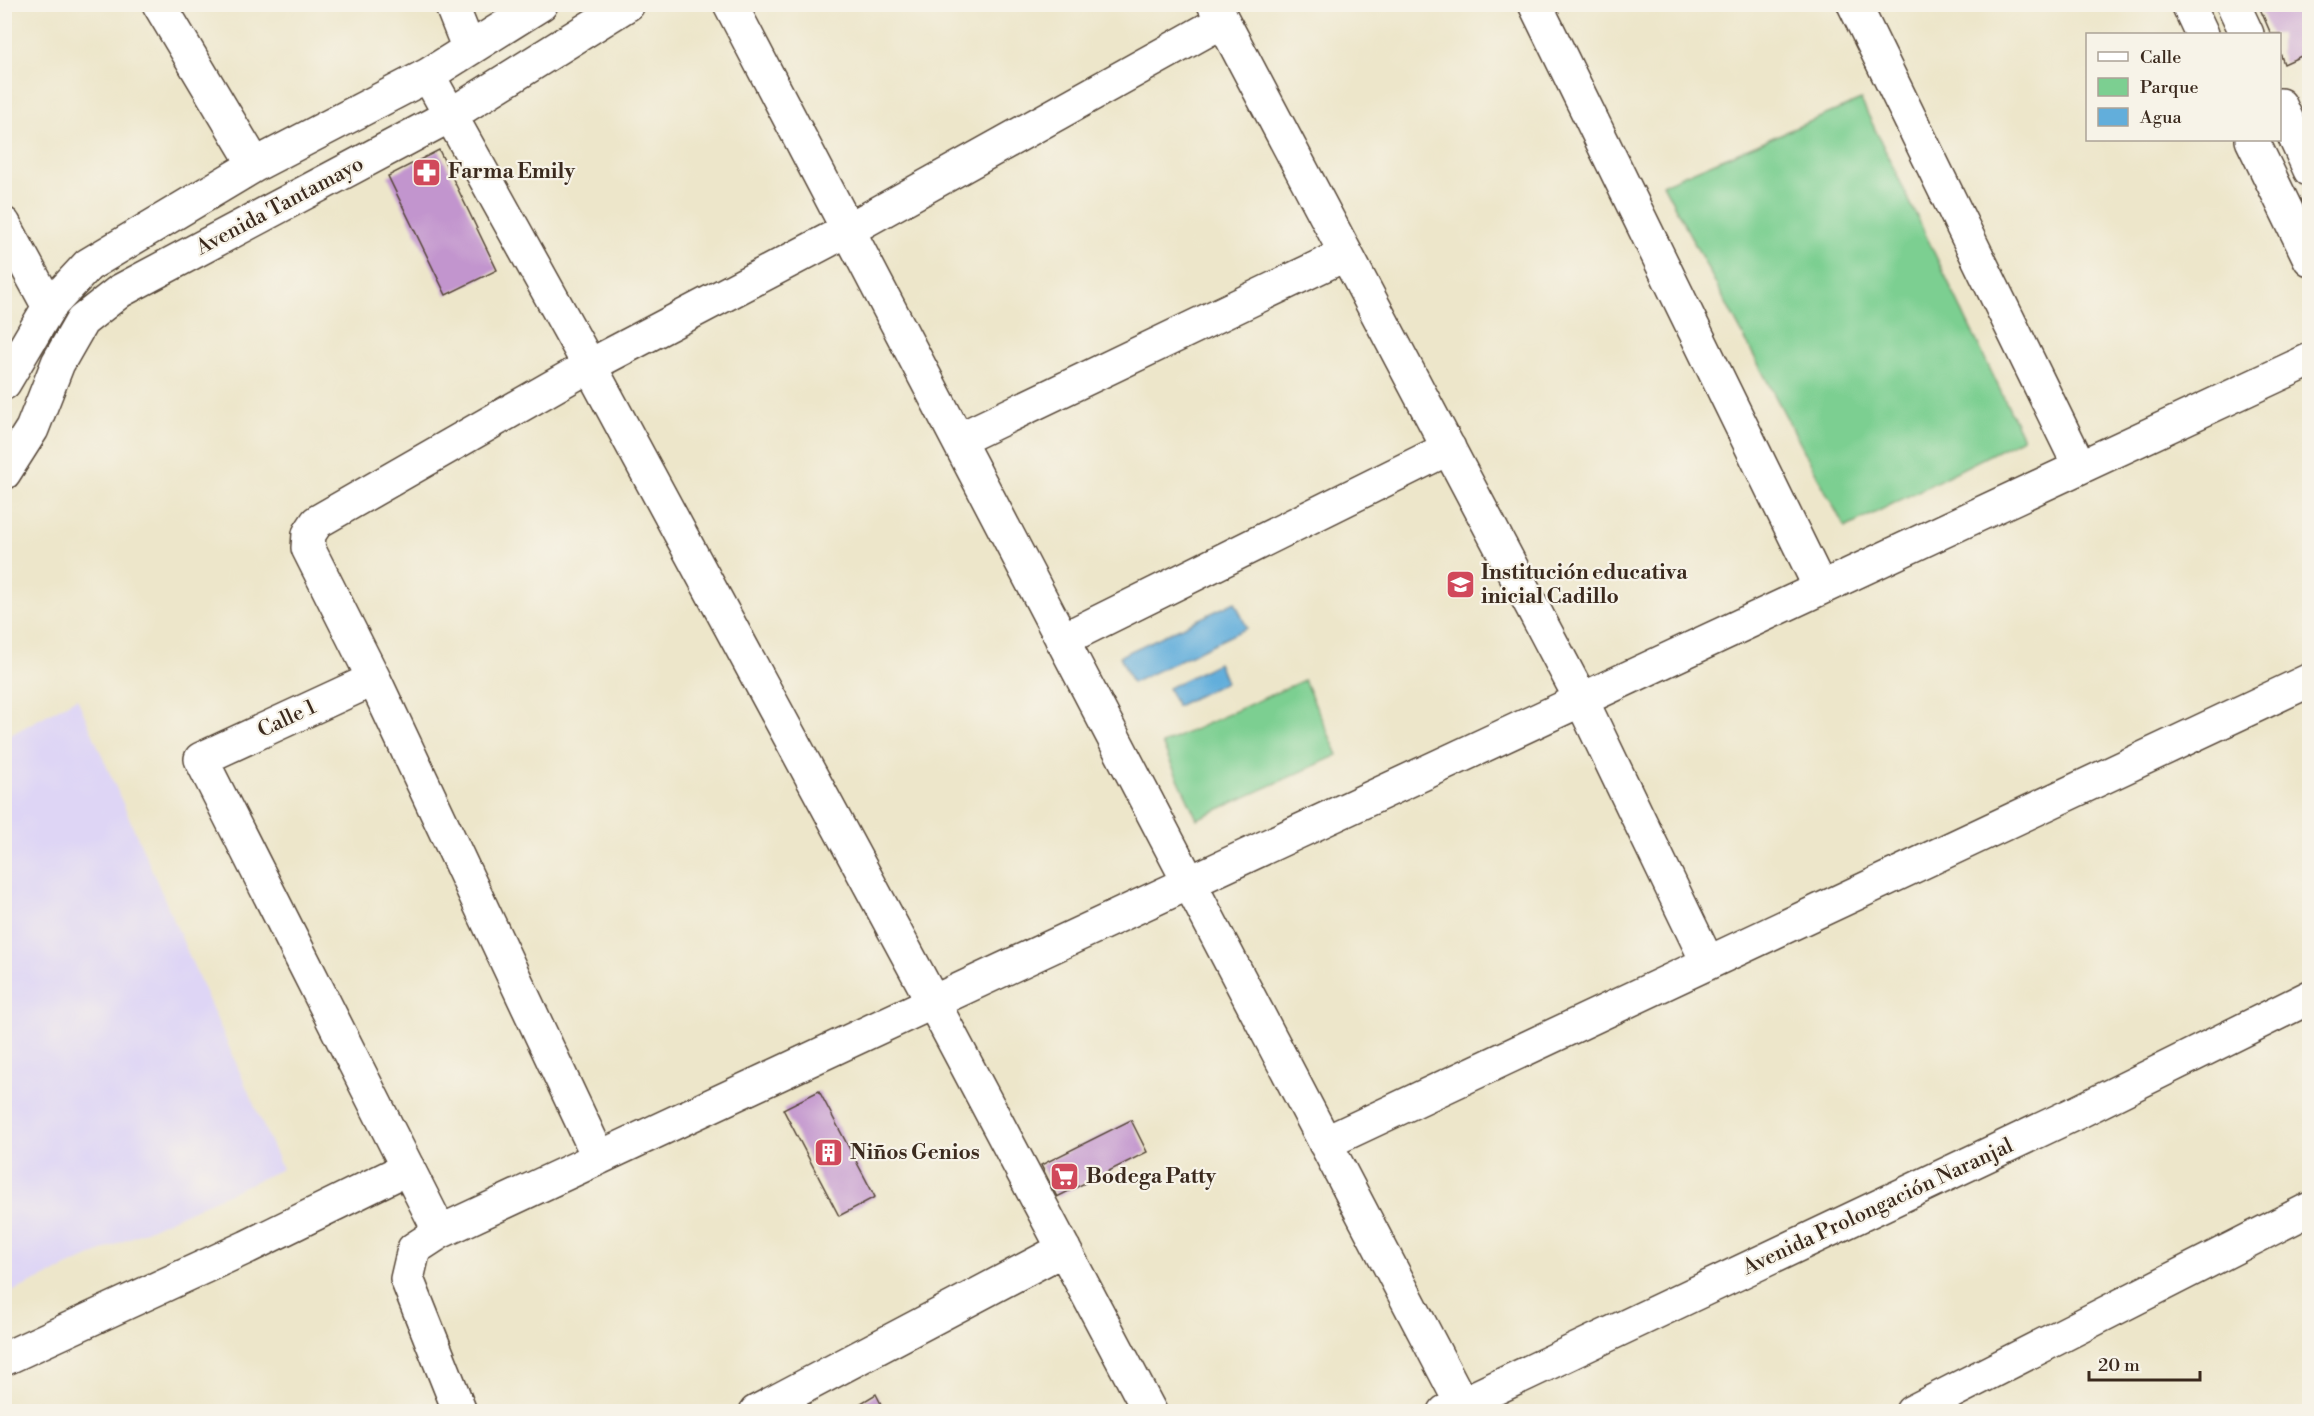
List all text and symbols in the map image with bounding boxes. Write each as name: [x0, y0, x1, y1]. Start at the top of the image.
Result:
legend: [2086, 33, 2281, 141]
text: Calle: [2140, 46, 2181, 69]
text: Parque: [2140, 76, 2199, 99]
text: Agua: [2139, 106, 2182, 129]
street label: Avenida Tantamayo: [191, 151, 368, 262]
pharmacy icon: Farma Emily: [411, 156, 443, 188]
place label: Farma Emily: [448, 159, 575, 185]
place label: Institución educativa inicial Cadillo: [1481, 560, 1688, 610]
school or university icon: Institución educativa inicial Cadillo: [1444, 569, 1476, 601]
street label: Calle 1: [254, 694, 320, 744]
street label: Avenida Prolongación Naranjal: [1738, 1133, 2017, 1282]
building icon: Niños Genios: [813, 1137, 845, 1169]
place label: Niños Genios: [850, 1140, 980, 1166]
supermarket icon: Bodega Patty: [1049, 1161, 1081, 1193]
place label: Bodega Patty: [1086, 1164, 1217, 1190]
scale bar: [2089, 1344, 2200, 1382]
text: 20 m: [2098, 1354, 2140, 1377]

